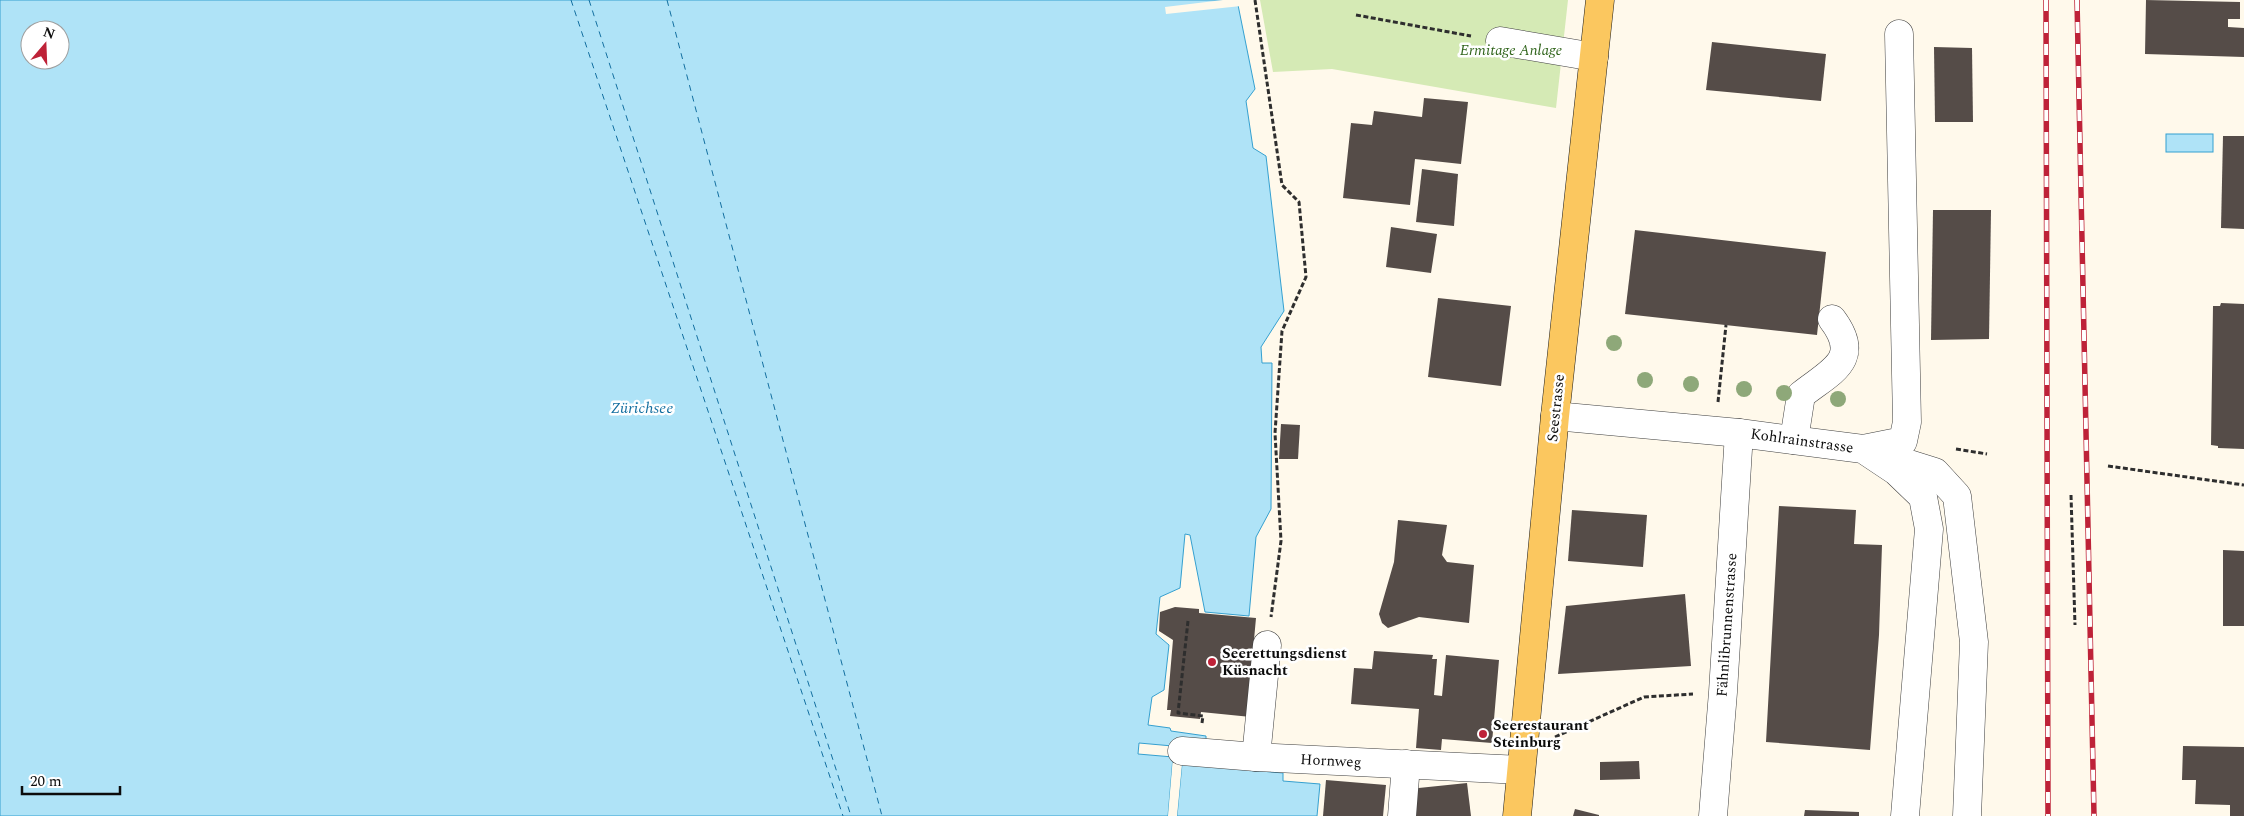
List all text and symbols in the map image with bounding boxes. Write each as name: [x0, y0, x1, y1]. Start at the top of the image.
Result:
north arrow: [20, 20, 70, 70]
text: N: [40, 21, 58, 45]
park label: Ermitage Anlage: [1460, 39, 1563, 62]
street label: Seestrasse: [1541, 373, 1571, 443]
water label: Zürichsee: [611, 396, 673, 420]
street label: Kohlrainstrasse: [1749, 422, 1855, 460]
street label: Fähnlibrunnenstrasse: [1710, 552, 1744, 698]
place label: Seerettungsdienst Küsnacht: [1222, 642, 1347, 682]
marker: Seerettungsdienst Küsnacht: [1206, 656, 1218, 668]
place label: Seerestaurant Steinburg: [1493, 714, 1589, 754]
marker: Seerestaurant Steinburg: [1477, 728, 1489, 740]
street label: Hornweg: [1300, 748, 1362, 774]
scale bar: [22, 764, 120, 796]
text: 20 m: [30, 770, 62, 793]

